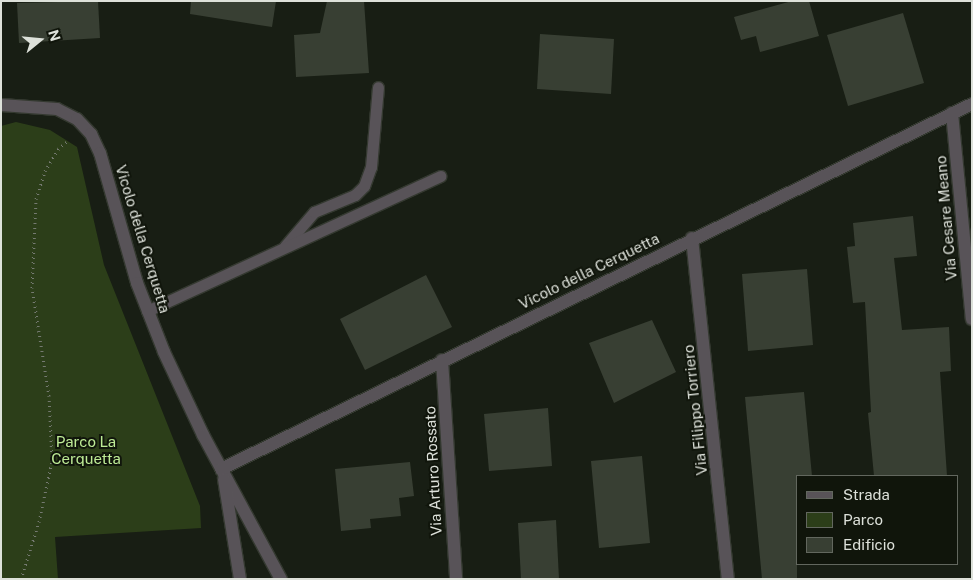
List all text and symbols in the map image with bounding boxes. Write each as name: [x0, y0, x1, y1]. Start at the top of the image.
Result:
north arrow: [15, 15, 65, 65]
text: N: [45, 28, 64, 43]
street label: Via Cesare Meano: [932, 155, 960, 281]
street label: Vicolo della Cerquetta: [112, 163, 174, 315]
street label: Vicolo della Cerquetta: [516, 229, 662, 313]
street label: Via Filippo Torriero: [679, 344, 711, 476]
street label: Via Arturo Rossato: [421, 406, 445, 536]
park label: Parco La Cerquetta: [51, 432, 121, 467]
legend: [796, 475, 958, 565]
text: Strada: [843, 486, 890, 503]
text: Parco: [843, 511, 883, 528]
text: Edificio: [843, 536, 895, 553]

